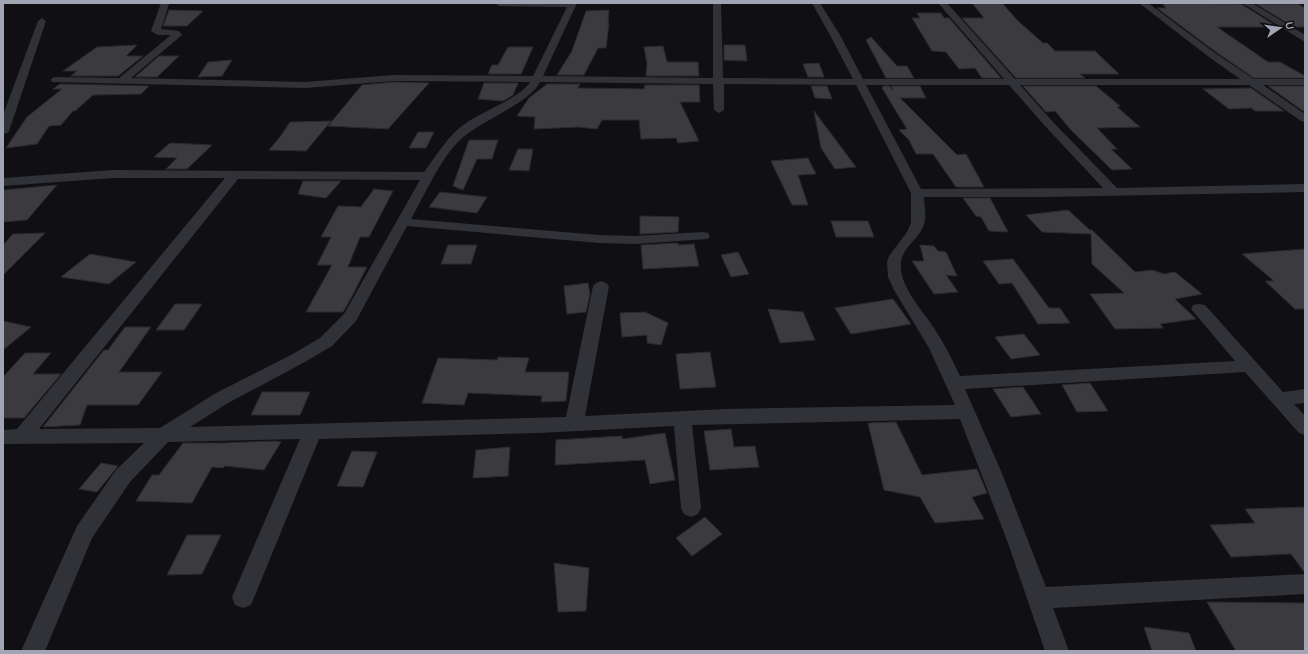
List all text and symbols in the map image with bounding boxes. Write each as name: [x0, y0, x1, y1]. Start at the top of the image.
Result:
north arrow: [1260, 8, 1300, 48]
text: U: [1282, 20, 1297, 31]

